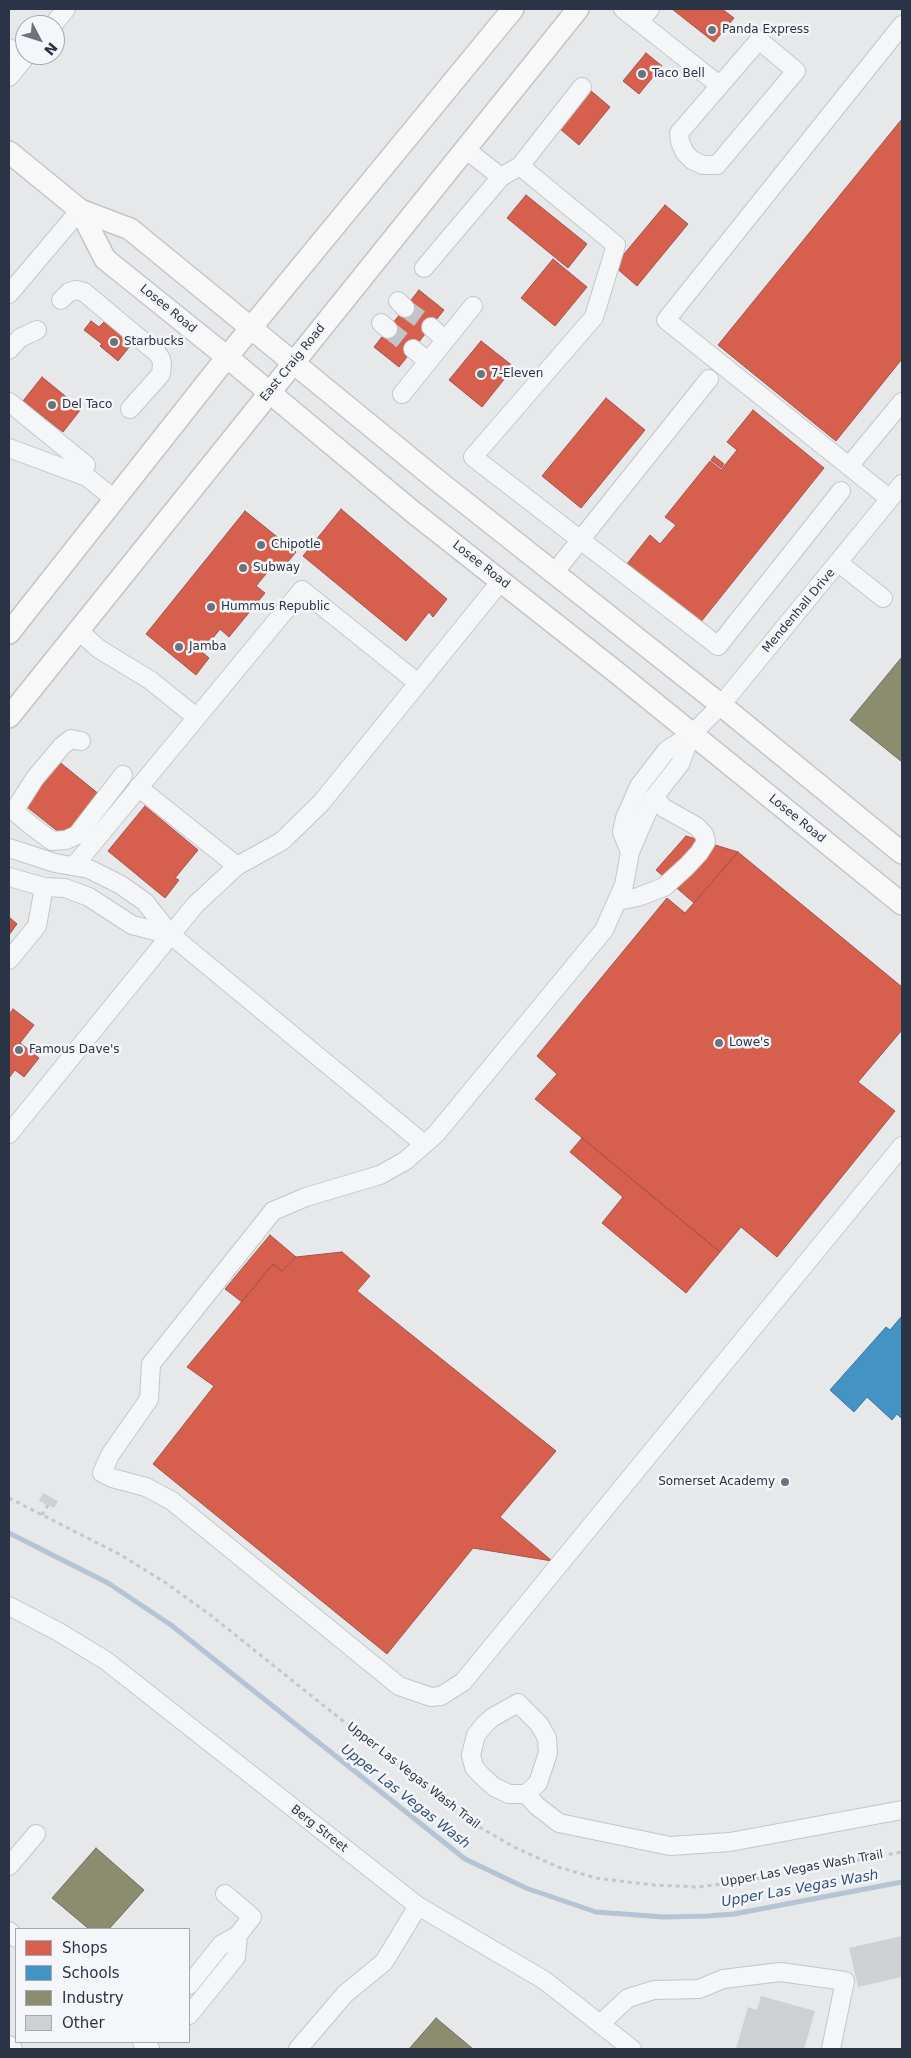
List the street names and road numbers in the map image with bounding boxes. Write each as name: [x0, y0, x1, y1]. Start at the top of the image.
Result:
street label: Losee Road: [137, 282, 199, 336]
street label: East Craig Road: [257, 321, 329, 405]
street label: Losee Road: [449, 538, 513, 592]
street label: Mendenhall Drive: [760, 566, 838, 656]
street label: Losee Road: [766, 792, 828, 846]
street label: Upper Las Vegas Wash Trail: [344, 1720, 482, 1832]
street label: Berg Street: [288, 1802, 350, 1856]
street label: Upper Las Vegas Wash Trail: [720, 1848, 884, 1890]

